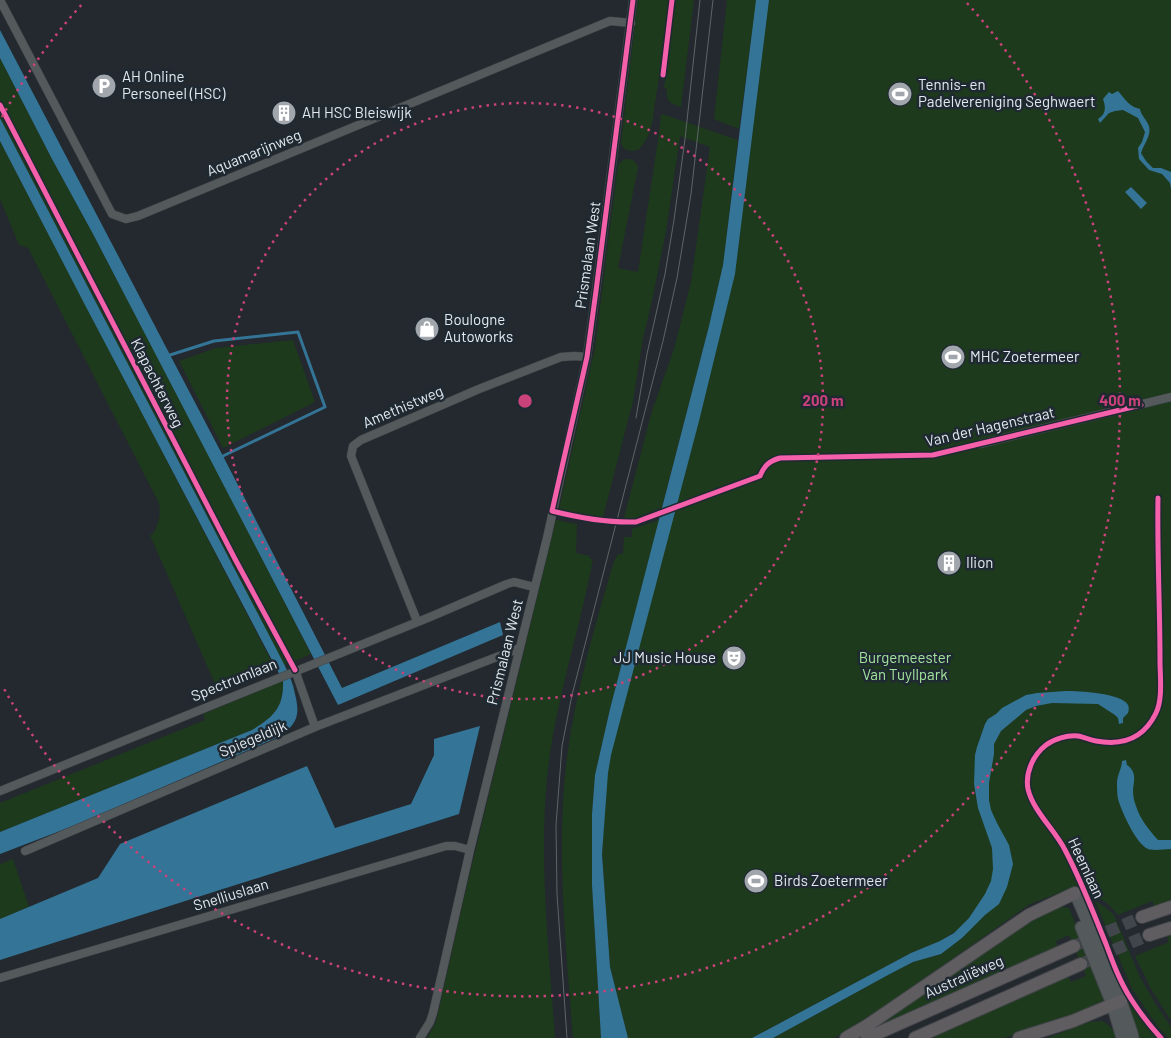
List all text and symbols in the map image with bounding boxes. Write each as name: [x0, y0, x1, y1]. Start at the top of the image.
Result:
place label: AH Online Personeel (HSC): [122, 67, 225, 102]
parking icon: AH Online Personeel (HSC): [91, 73, 117, 99]
place label: Tennis- en Padelvereniging Seghwaert: [918, 75, 1095, 110]
sports icon: Tennis- en Padelvereniging Seghwaert: [887, 81, 913, 107]
building icon: AH HSC Bleiswijk: [271, 100, 297, 126]
place label: AH HSC Bleiswijk: [302, 103, 412, 121]
street label: Aquamarijnweg: [204, 125, 304, 179]
street label: Prismalaan West: [571, 200, 603, 310]
place label: Boulogne Autoworks: [444, 310, 513, 345]
shop icon: Boulogne Autoworks: [414, 316, 440, 342]
street label: Klapachterweg: [128, 335, 188, 430]
sports icon: MHC Zoetermeer: [940, 344, 966, 370]
place label: MHC Zoetermeer: [970, 347, 1080, 365]
street label: Amethistweg: [360, 381, 446, 431]
text: 200 m: [802, 391, 844, 409]
text: 400 m: [1099, 391, 1141, 409]
centre of rings: [516, 392, 534, 410]
street label: Van der Hagenstraat: [923, 402, 1056, 450]
building icon: Ilion: [936, 550, 962, 576]
place label: Ilion: [966, 553, 993, 571]
street label: Prismalaan West: [482, 597, 526, 706]
theatre icon: JJ Music House: [721, 645, 747, 671]
place label: JJ Music House: [614, 648, 716, 666]
park label: Burgemeester Van Tuyllpark: [859, 648, 952, 683]
street label: Spectrumlaan: [188, 654, 279, 704]
street label: Spiegeldijk: [216, 716, 289, 760]
street label: Heemlaan: [1065, 834, 1109, 901]
sports icon: Birds Zoetermeer: [743, 868, 769, 894]
place label: Birds Zoetermeer: [774, 871, 888, 889]
street label: Snelliuslaan: [191, 874, 270, 914]
street label: Australiëweg: [921, 951, 1006, 1002]

